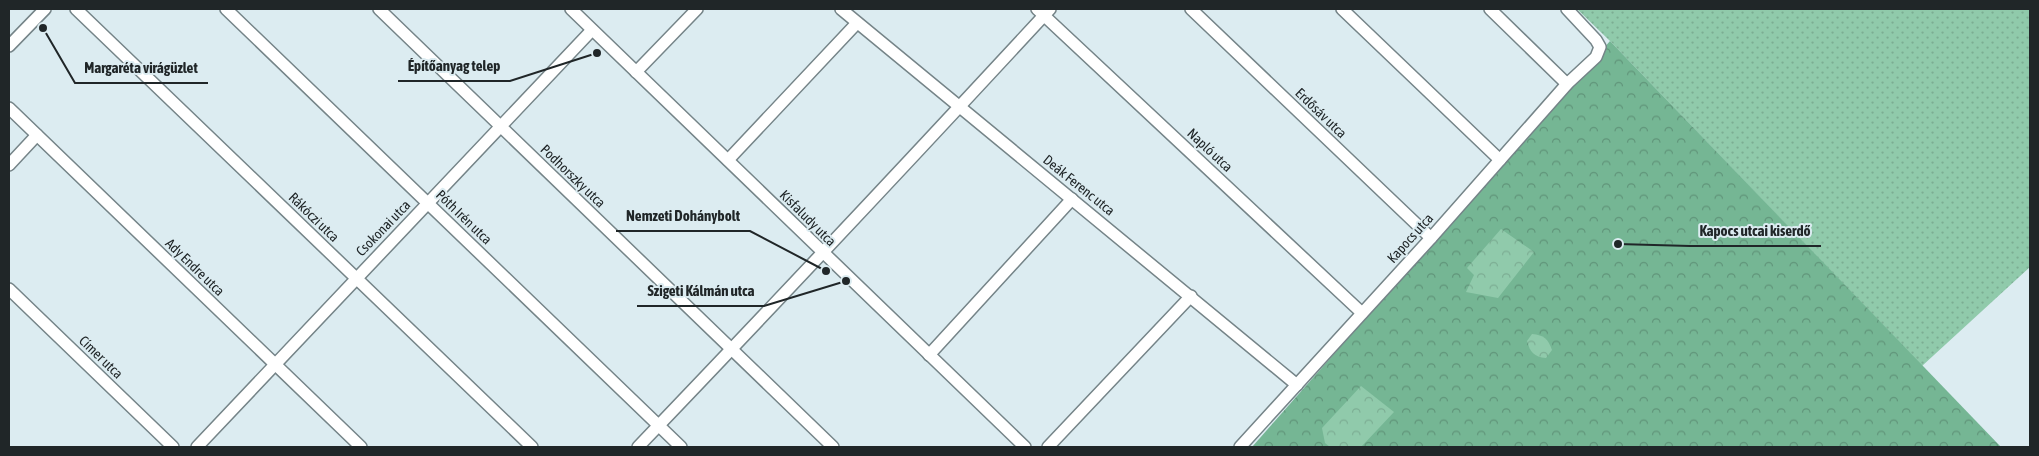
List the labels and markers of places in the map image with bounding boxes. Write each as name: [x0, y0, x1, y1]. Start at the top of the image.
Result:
callout: Építőanyag telep: [398, 51, 510, 81]
callout: Margaréta virágüzlet: [75, 53, 208, 83]
callout: Nemzeti Dohánybolt: [616, 201, 750, 231]
callout: Kapocs utcai kiserdő: [1690, 216, 1821, 246]
callout: Szigeti Kálmán utca: [637, 276, 764, 306]

